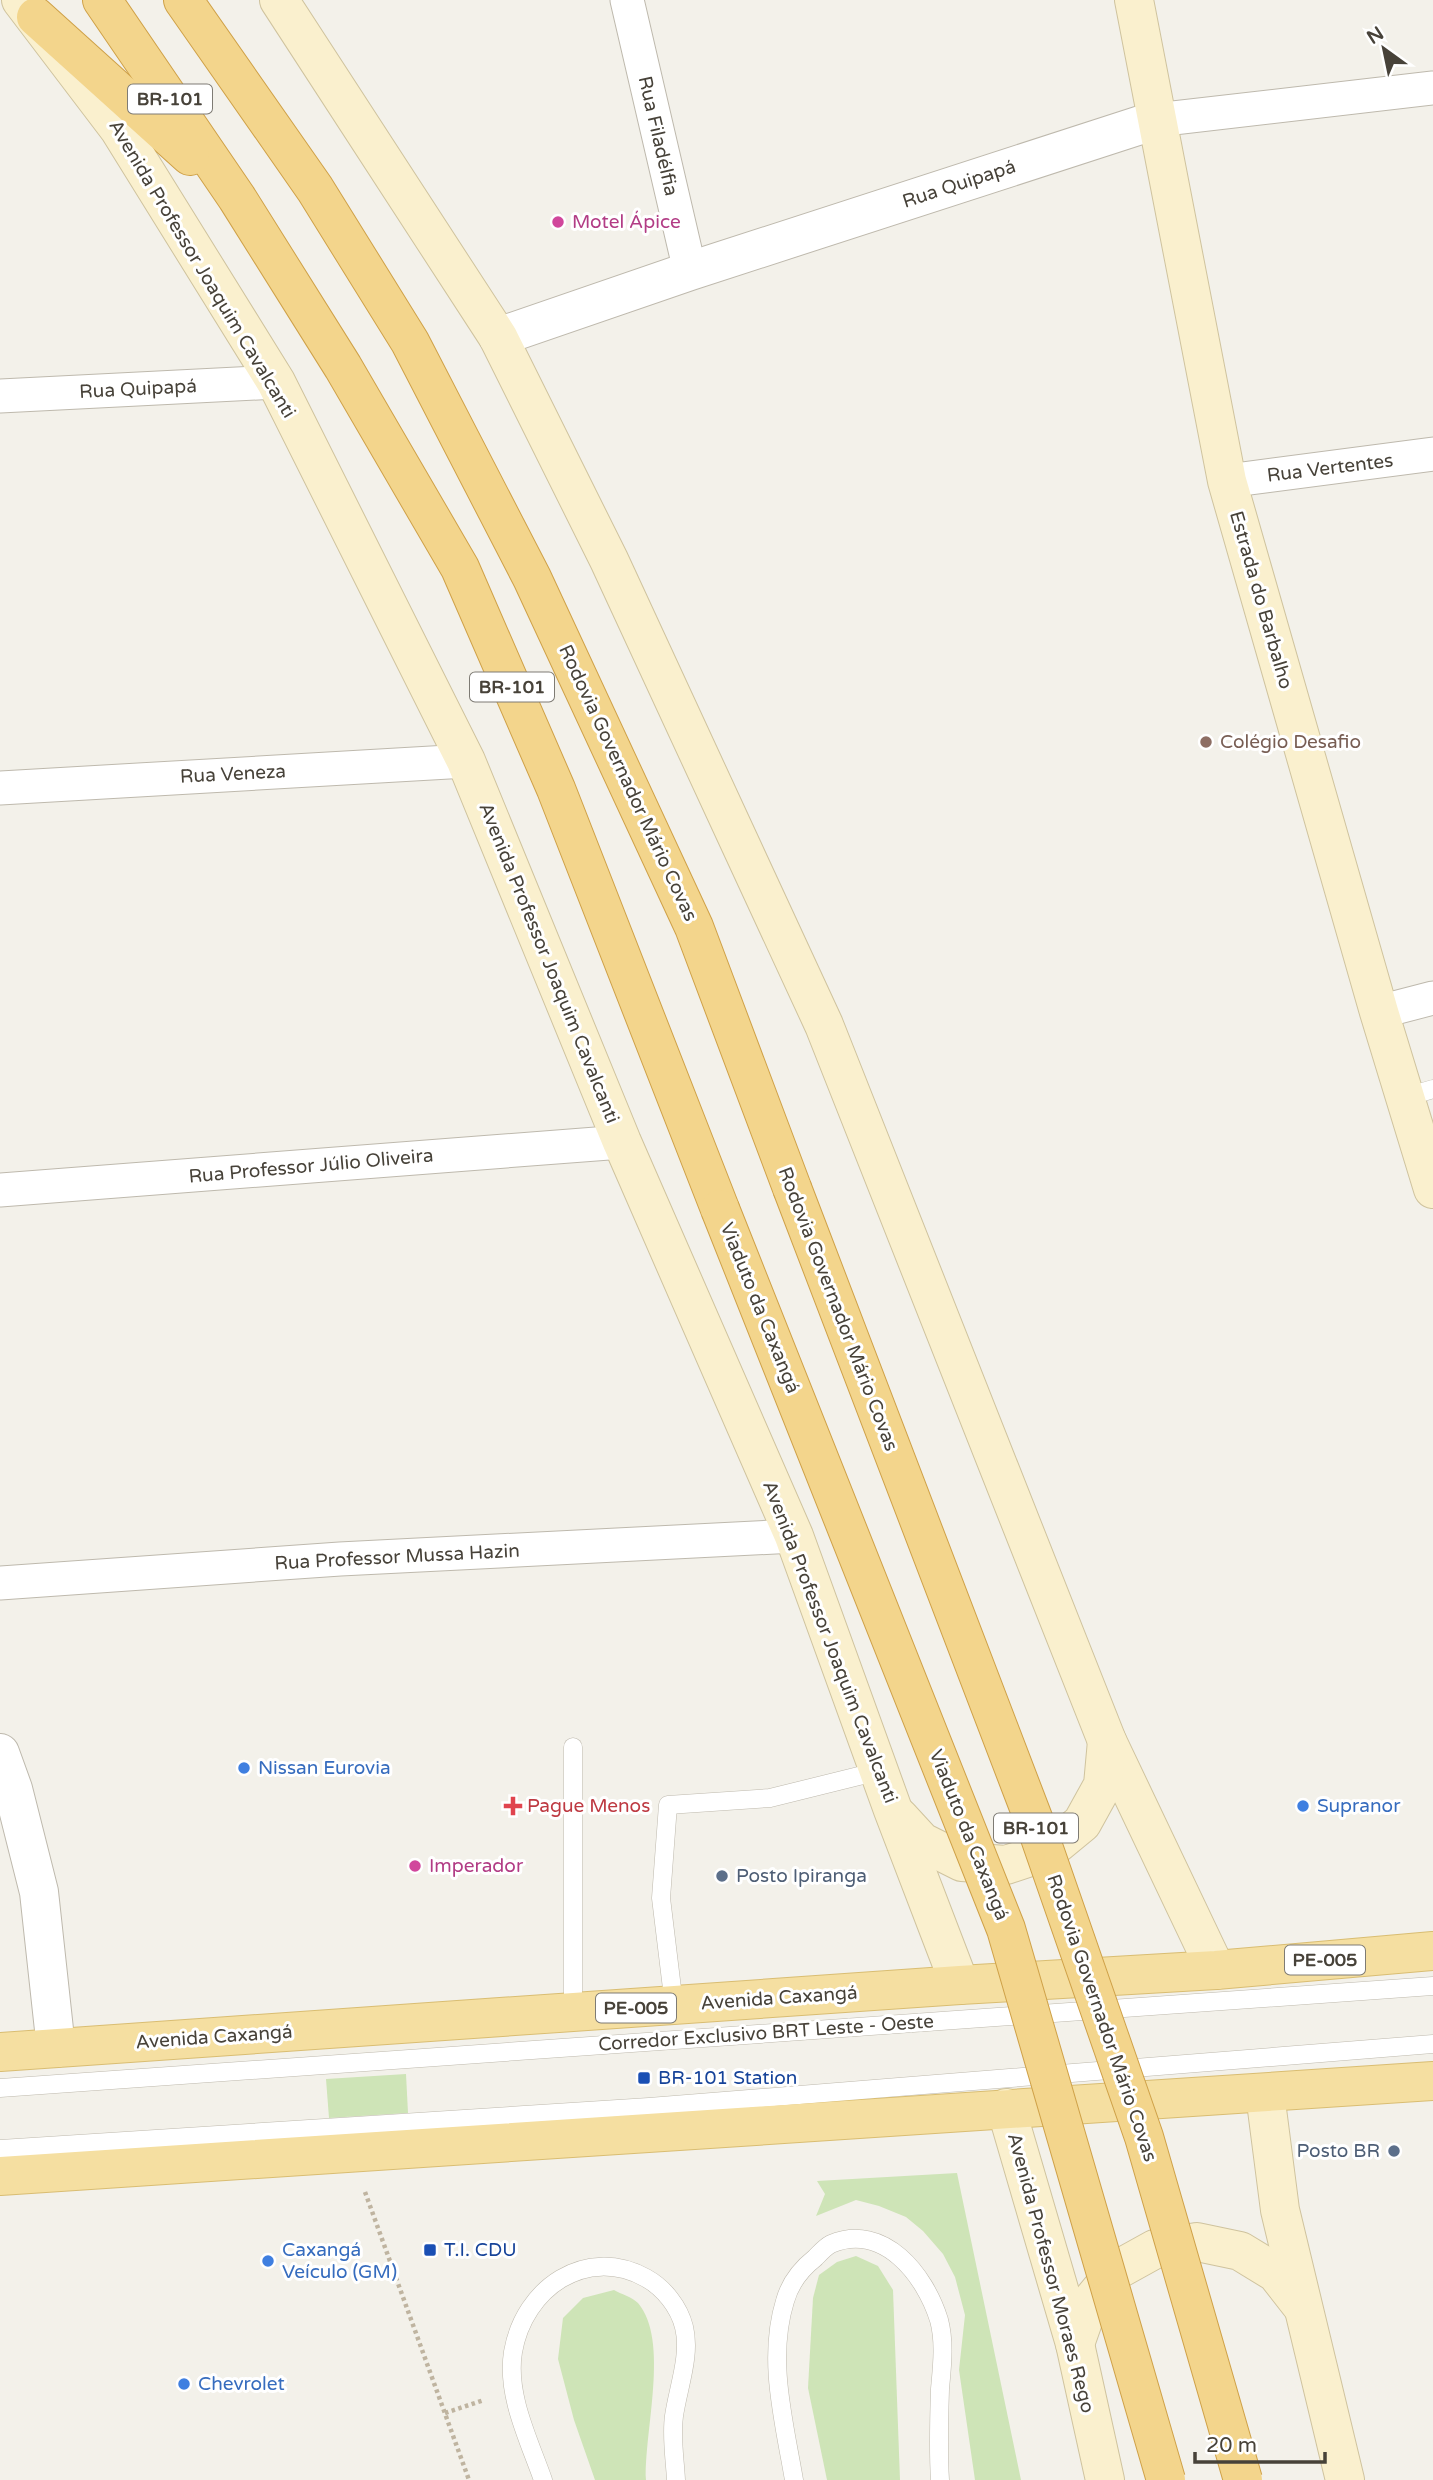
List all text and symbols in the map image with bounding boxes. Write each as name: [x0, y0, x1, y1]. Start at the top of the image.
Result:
north arrow: [1349, 14, 1419, 84]
text: N: [1363, 22, 1388, 49]
street label: Rua Filadélfia: [634, 74, 682, 198]
road number: BR-101: [128, 84, 212, 114]
street label: Avenida Professor Joaquim Cavalcanti: [104, 116, 300, 422]
street label: Rua Quipapá: [900, 155, 1018, 213]
place label: Motel Ápice: [572, 210, 681, 233]
marker: Motel Ápice: [550, 214, 566, 230]
street label: Rua Quipapá: [79, 375, 197, 403]
street label: Rua Vertentes: [1266, 449, 1394, 487]
street label: Estrada do Barbalho: [1225, 509, 1297, 691]
street label: Rodovia Governador Mário Covas: [554, 641, 702, 925]
road number: BR-101: [470, 672, 554, 702]
place label: Colégio Desafio: [1220, 731, 1361, 753]
marker: Colégio Desafio: [1198, 734, 1214, 750]
street label: Rua Veneza: [179, 760, 287, 788]
street label: Avenida Professor Joaquim Cavalcanti: [474, 800, 624, 1126]
street label: Rua Professor Júlio Oliveira: [188, 1144, 434, 1188]
street label: Rodovia Governador Mário Covas: [774, 1164, 902, 1454]
street label: Viaduto da Caxangá: [716, 1219, 804, 1397]
street label: Avenida Professor Joaquim Cavalcanti: [758, 1478, 902, 1806]
street label: Rua Professor Mussa Hazin: [274, 1540, 520, 1574]
street label: Viaduto da Caxangá: [925, 1746, 1013, 1924]
place label: Nissan Eurovia: [258, 1757, 391, 1779]
marker: Nissan Eurovia: [236, 1760, 252, 1776]
place label: Pague Menos: [527, 1795, 650, 1817]
place label: Supranor: [1317, 1795, 1401, 1817]
marker: Pague Menos: [505, 1798, 521, 1814]
marker: Supranor: [1295, 1798, 1311, 1814]
road number: BR-101: [994, 1814, 1078, 1842]
place label: Imperador: [429, 1855, 524, 1877]
marker: Imperador: [407, 1858, 423, 1874]
place label: Posto Ipiranga: [736, 1865, 867, 1887]
marker: Posto Ipiranga: [714, 1868, 730, 1884]
street label: Rodovia Governador Mário Covas: [1042, 1872, 1162, 2164]
road number: PE-005: [1285, 1946, 1365, 1974]
street label: Avenida Caxangá: [700, 1982, 858, 2014]
road number: PE-005: [596, 1994, 676, 2022]
street label: Corredor Exclusivo BRT Leste - Oeste: [597, 2010, 935, 2056]
street label: Avenida Caxangá: [135, 2021, 293, 2053]
place label: BR-101 Station: [658, 2067, 797, 2089]
marker: BR-101 Station: [636, 2070, 652, 2086]
street label: Avenida Professor Moraes Rego: [1003, 2131, 1099, 2415]
place label: Posto BR: [1297, 2140, 1380, 2162]
marker: Posto BR: [1386, 2143, 1402, 2159]
place label: Caxangá Veículo (GM): [282, 2239, 397, 2283]
place label: T.I. CDU: [444, 2239, 517, 2261]
marker: T.I. CDU: [422, 2242, 438, 2258]
marker: Caxangá Veículo (GM): [260, 2253, 276, 2269]
place label: Chevrolet: [198, 2373, 285, 2395]
marker: Chevrolet: [176, 2376, 192, 2392]
scale bar: [1195, 2420, 1324, 2464]
text: 20 m: [1206, 2433, 1257, 2458]

